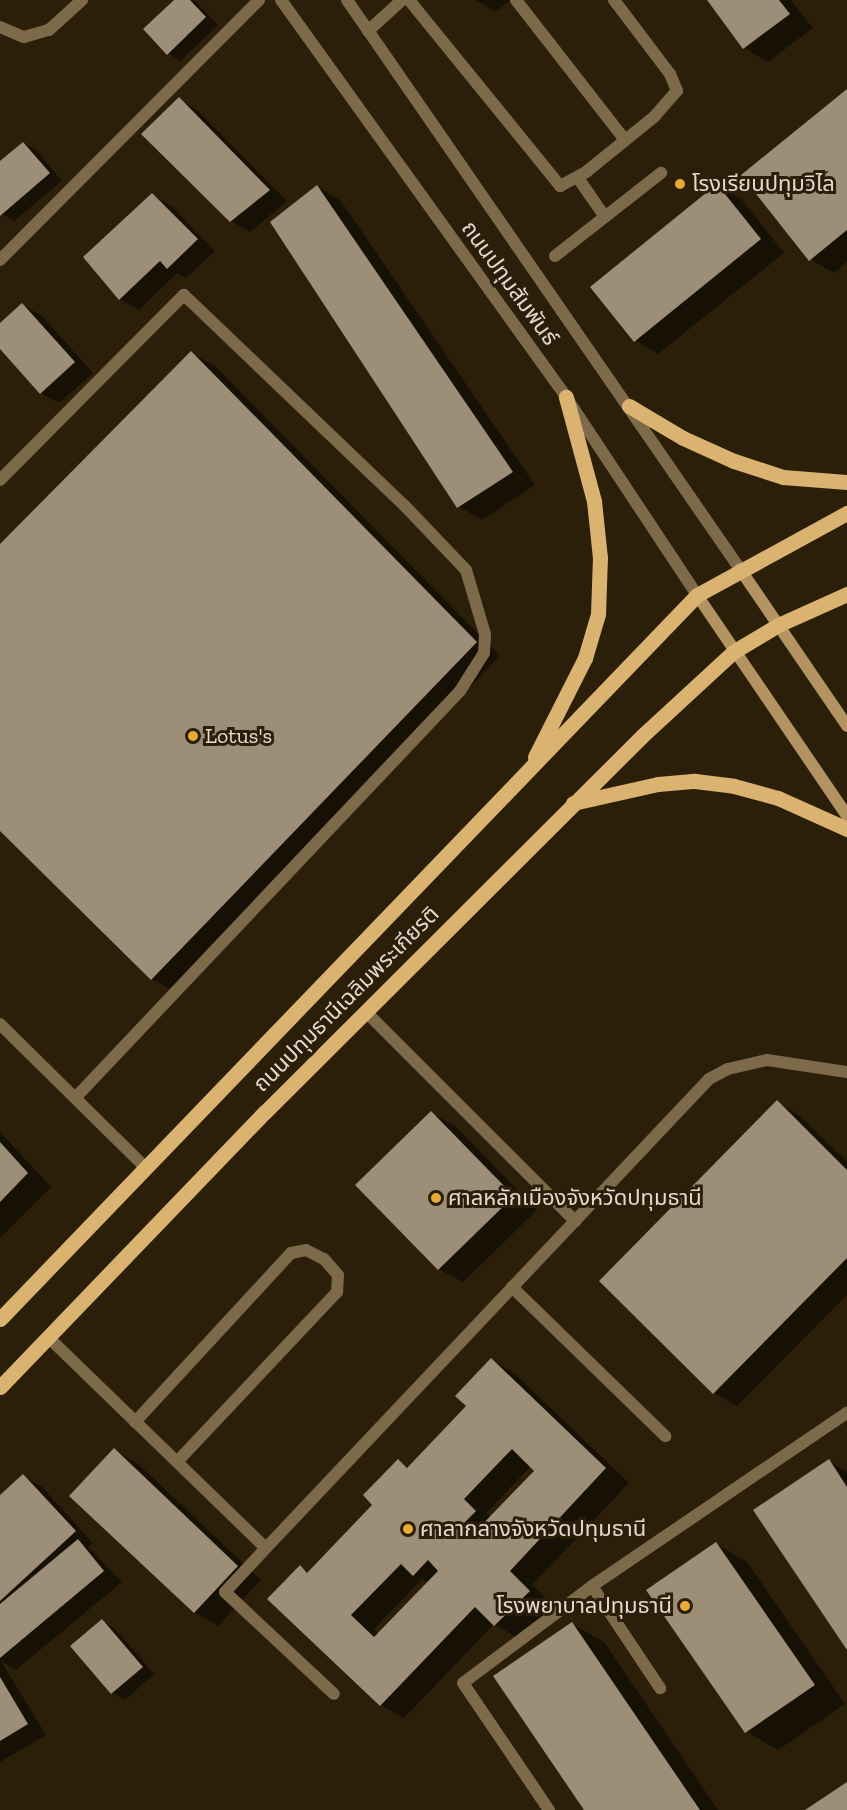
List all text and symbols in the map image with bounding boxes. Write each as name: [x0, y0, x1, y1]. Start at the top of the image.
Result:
place label: โรงเรียนปทุมวิไล: [692, 171, 835, 197]
marker: โรงเรียนปทุมวิไล: [673, 177, 687, 191]
street label: ถนนปทุมสัมพันธ์: [456, 216, 564, 350]
place label: Lotus's: [205, 723, 272, 749]
marker: Lotus's: [186, 729, 200, 743]
street label: ถนนปทุมธานีเฉลิมพระเกียรติ: [248, 901, 444, 1097]
place label: ศาลหลักเมืองจังหวัดปทุมธานี: [448, 1185, 702, 1211]
marker: ศาลหลักเมืองจังหวัดปทุมธานี: [429, 1191, 443, 1205]
place label: ศาลากลางจังหวัดปทุมธานี: [420, 1516, 646, 1542]
marker: ศาลากลางจังหวัดปทุมธานี: [401, 1522, 415, 1536]
place label: โรงพยาบาลปทุมธานี: [496, 1593, 672, 1619]
marker: โรงพยาบาลปทุมธานี: [676, 1597, 694, 1615]

